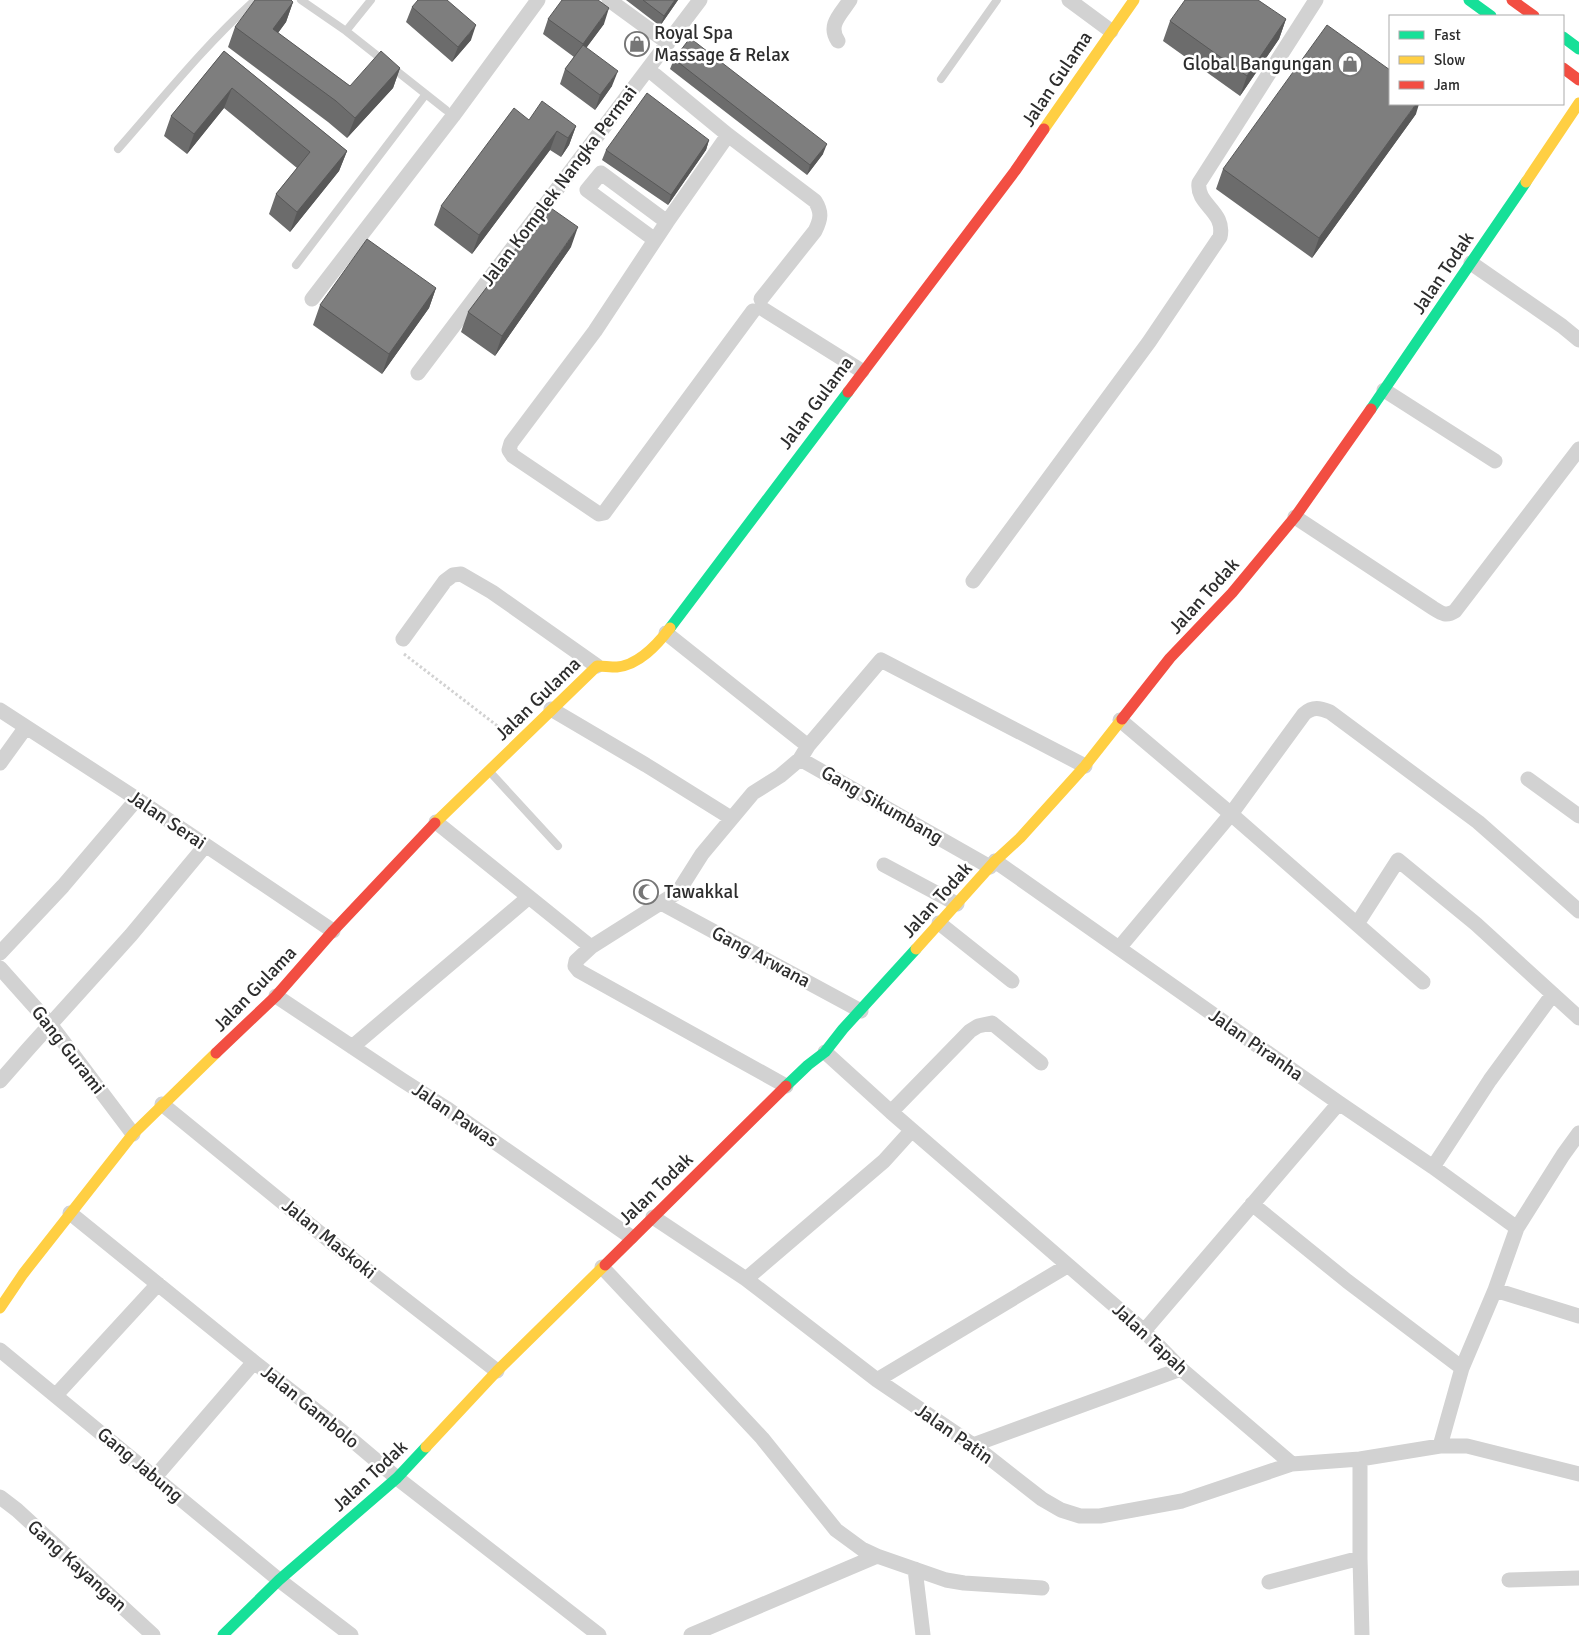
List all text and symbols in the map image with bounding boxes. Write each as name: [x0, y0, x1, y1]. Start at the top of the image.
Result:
legend: [1389, 15, 1564, 105]
place label: Royal Spa Massage & Relax: [654, 21, 790, 67]
text: Fast: [1434, 26, 1461, 44]
street label: Jalan Gulama: [1016, 27, 1098, 131]
shop icon: Royal Spa Massage & Relax: [624, 31, 650, 57]
shop icon: Global Bangungan: [1337, 51, 1363, 77]
text: Slow: [1434, 51, 1465, 69]
place label: Global Bangungan: [1183, 52, 1332, 76]
text: Jam: [1434, 76, 1460, 94]
street label: Jalan Komplek Nangka Permai: [476, 81, 642, 291]
street label: Jalan Todak: [1407, 227, 1480, 319]
street label: Jalan Gulama: [773, 352, 859, 454]
street label: Jalan Todak: [1164, 553, 1245, 639]
street label: Jalan Gulama: [490, 652, 586, 746]
street label: Gang Sikumbang: [817, 760, 947, 850]
street label: Jalan Serai: [123, 785, 211, 855]
street label: Jalan Todak: [897, 857, 978, 943]
mosque icon: Tawakkal: [633, 879, 659, 905]
place label: Tawakkal: [664, 880, 739, 904]
street label: Gang Arwana: [707, 921, 815, 993]
street label: Jalan Gulama: [208, 941, 302, 1037]
street label: Gang Gurami: [26, 1001, 110, 1099]
street label: Jalan Piranha: [1204, 1004, 1308, 1086]
street label: Jalan Pawas: [407, 1077, 503, 1153]
street label: Jalan Todak: [614, 1147, 699, 1230]
street label: Jalan Maskoki: [277, 1194, 381, 1284]
street label: Jalan Tapah: [1107, 1298, 1193, 1380]
street label: Jalan Gambolo: [256, 1360, 364, 1454]
street label: Jalan Patin: [910, 1398, 998, 1470]
street label: Gang Jabung: [92, 1422, 188, 1508]
street label: Jalan Todak: [327, 1435, 413, 1517]
street label: Gang Kayangan: [22, 1515, 132, 1617]

